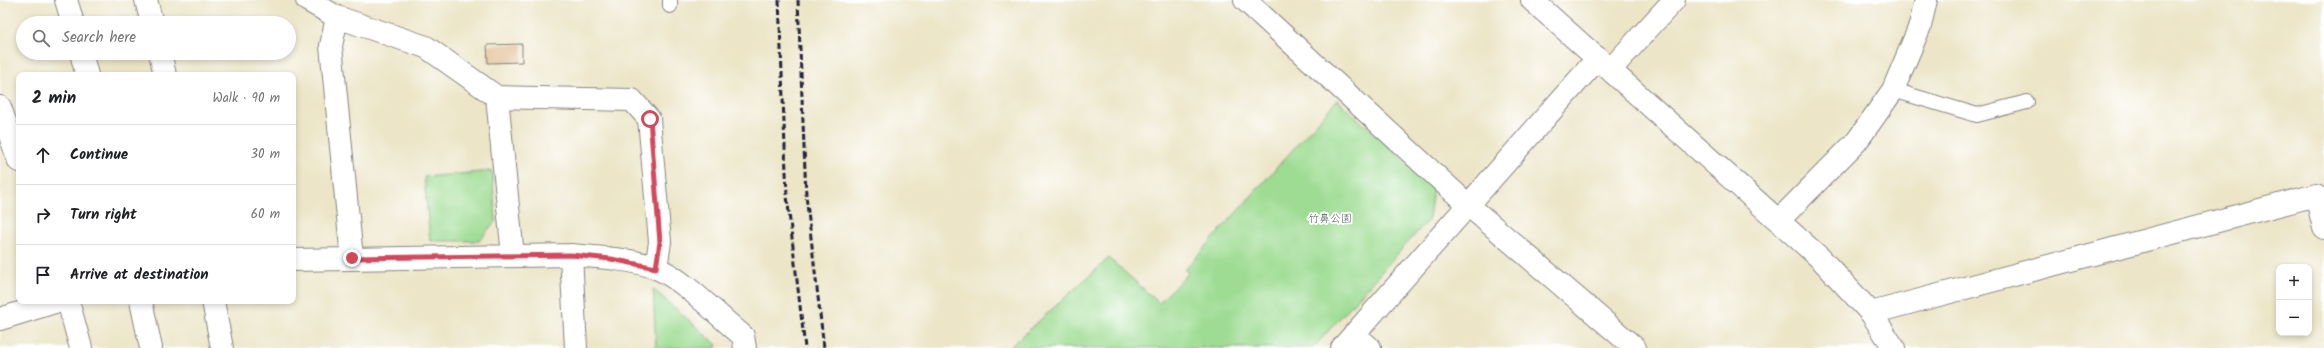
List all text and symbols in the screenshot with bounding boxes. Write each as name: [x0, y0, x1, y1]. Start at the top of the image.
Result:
search box: [16, 16, 296, 60]
text: Search here: [62, 26, 136, 50]
icon: search: [30, 27, 52, 49]
text: 2 min: [32, 85, 76, 112]
text: Walk · 90 m: [213, 88, 280, 109]
route start: [641, 110, 659, 128]
text: Continue: [70, 143, 128, 167]
icon: ahead: [32, 144, 54, 166]
text: 30 m: [251, 144, 280, 165]
text: Turn right: [70, 203, 137, 227]
icon: right: [32, 204, 54, 226]
text: 60 m: [251, 204, 280, 225]
park label: 竹鼻公園: [1308, 210, 1352, 228]
route end: [343, 249, 361, 267]
text: Arrive at destination: [70, 263, 209, 287]
icon: arrive: [32, 264, 54, 286]
map controls: [2276, 264, 2312, 336]
button: +: [2276, 264, 2312, 300]
button: −: [2276, 300, 2312, 336]

